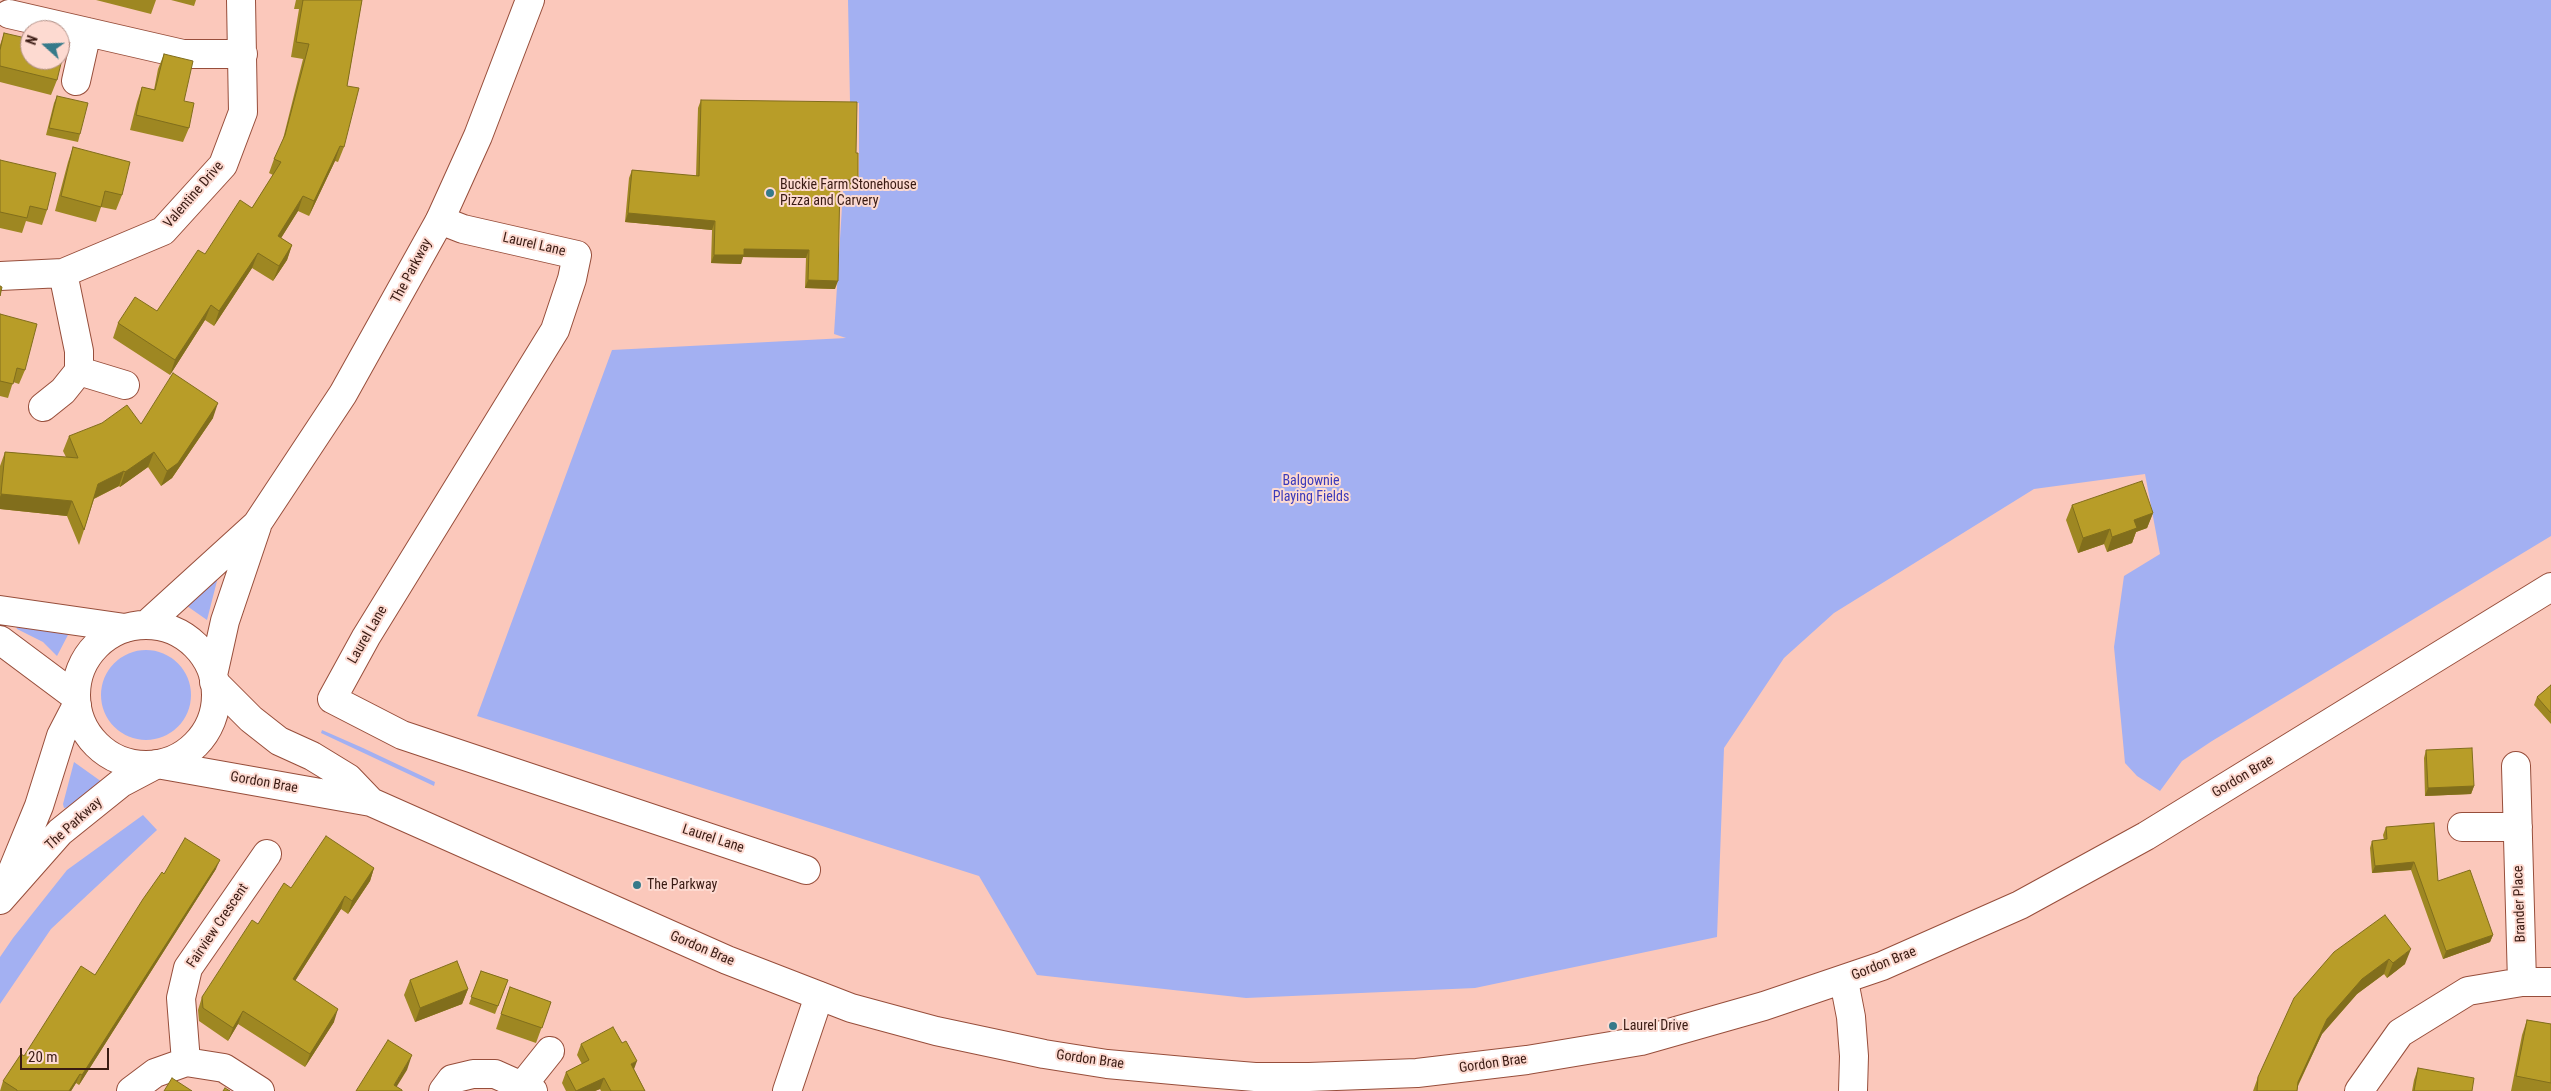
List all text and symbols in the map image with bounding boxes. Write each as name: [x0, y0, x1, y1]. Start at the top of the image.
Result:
north arrow: [20, 20, 70, 70]
text: N: [23, 33, 41, 47]
street label: Valentine Drive: [161, 158, 227, 232]
place label: Buckie Farm Stonehouse Pizza and Carvery: [780, 177, 917, 210]
marker: Buckie Farm Stonehouse Pizza and Carvery: [764, 187, 776, 199]
street label: Laurel Lane: [501, 230, 567, 260]
street label: The Parkway: [388, 236, 436, 306]
park label: Balgownie Playing Fields: [1273, 473, 1349, 506]
street label: Laurel Lane: [345, 603, 391, 667]
street label: Gordon Brae: [2209, 752, 2277, 802]
street label: Gordon Brae: [229, 769, 299, 797]
street label: The Parkway: [42, 794, 106, 854]
street label: Laurel Lane: [680, 821, 746, 857]
street label: Brander Place: [2510, 865, 2530, 943]
place label: The Parkway: [647, 877, 717, 893]
marker: The Parkway: [631, 879, 643, 891]
street label: Fairview Crescent: [184, 881, 252, 971]
street label: Gordon Brae: [667, 928, 737, 970]
street label: Gordon Brae: [1849, 943, 1919, 985]
place label: Laurel Drive: [1623, 1018, 1688, 1034]
marker: Laurel Drive: [1607, 1020, 1619, 1032]
scale bar: [22, 1038, 111, 1070]
street label: Gordon Brae: [1055, 1047, 1125, 1073]
text: 20 m: [28, 1048, 58, 1066]
street label: Gordon Brae: [1458, 1051, 1528, 1077]

